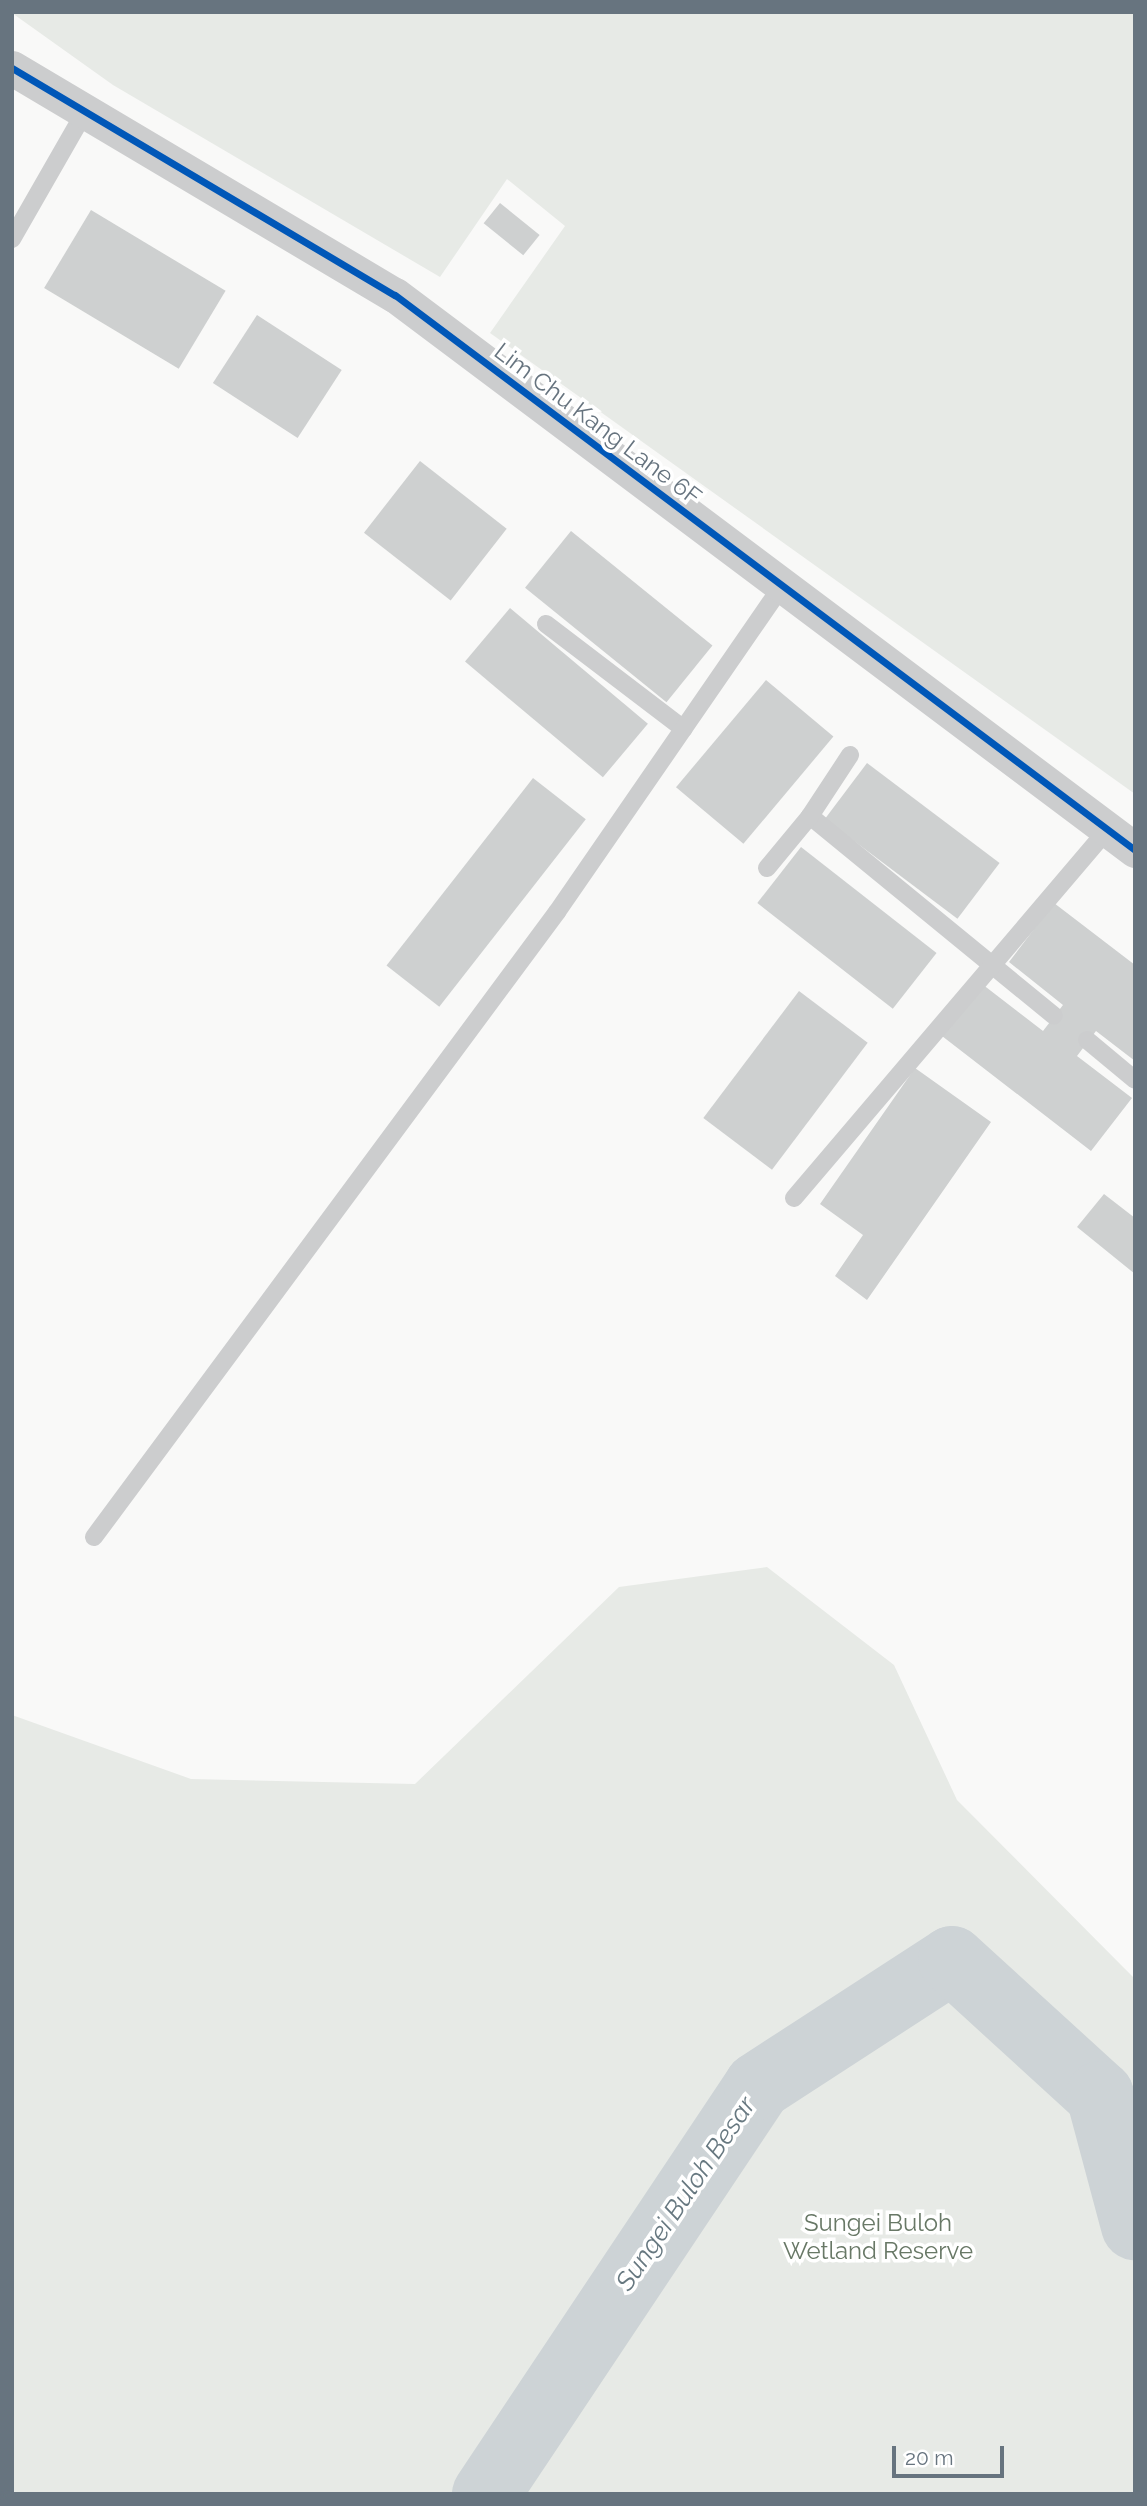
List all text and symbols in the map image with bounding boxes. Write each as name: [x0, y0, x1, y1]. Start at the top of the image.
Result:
street label: Lim Chu Kang Lane 6F: [489, 337, 707, 511]
water label: Sungei Buloh Besar: [610, 2091, 762, 2297]
park label: Sungei Buloh Wetland Reserve: [783, 2209, 973, 2265]
scale bar: [895, 2432, 1007, 2476]
text: 20 m: [905, 2445, 953, 2470]

